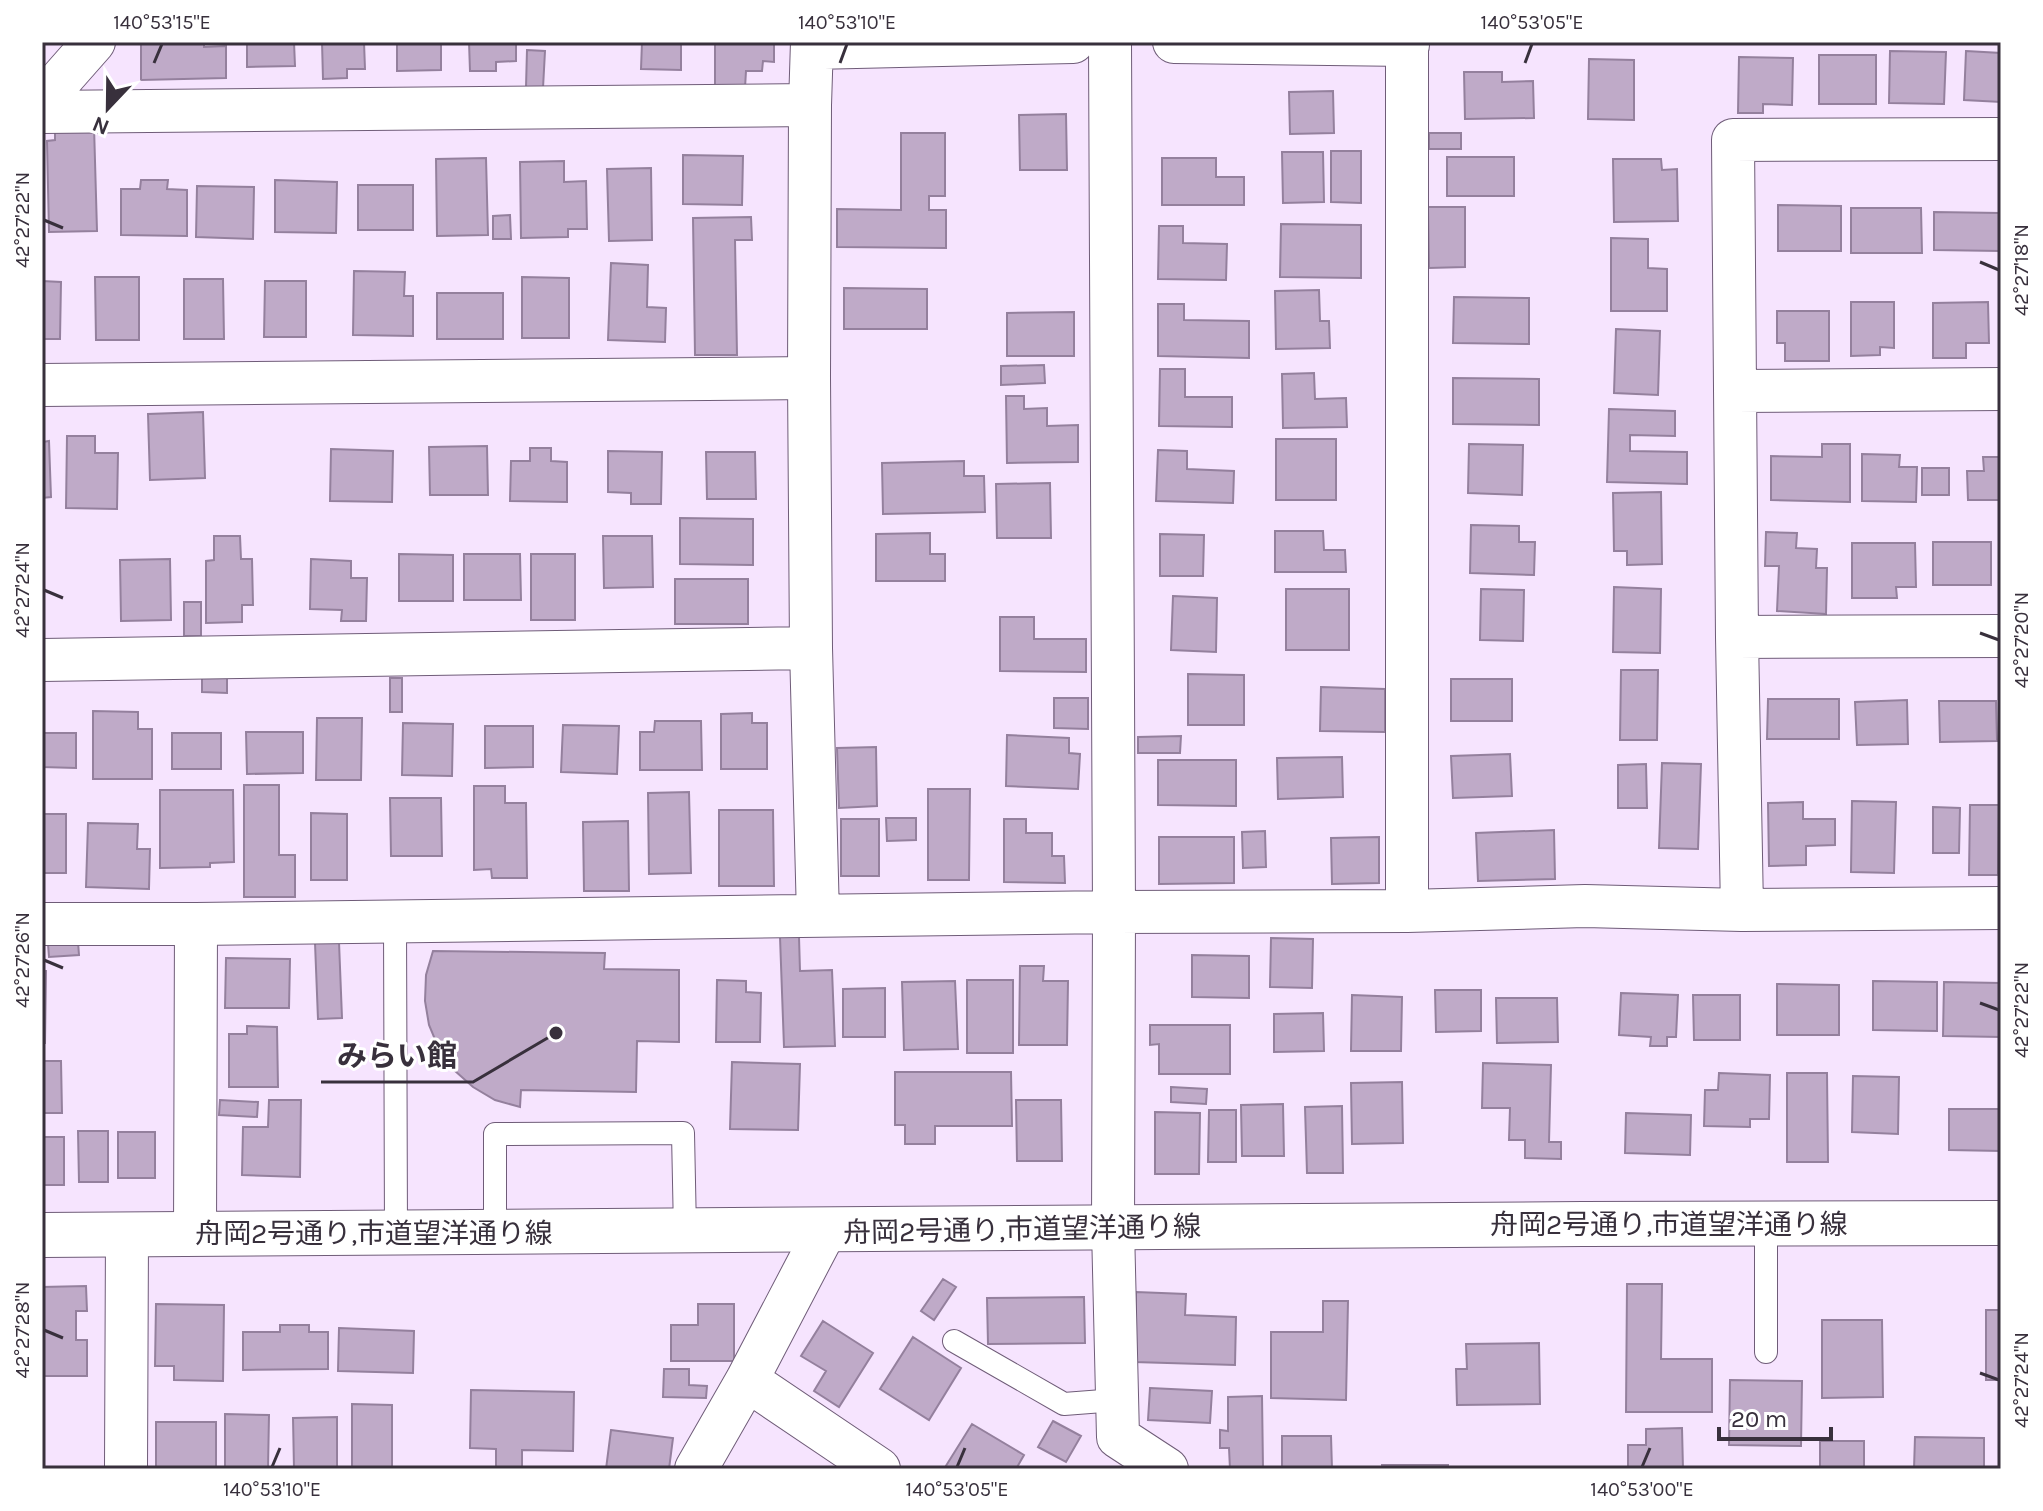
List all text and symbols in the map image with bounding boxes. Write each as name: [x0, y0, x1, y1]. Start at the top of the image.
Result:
text: 140°53'15"E: [113, 11, 211, 34]
text: 140°53'10"E: [798, 11, 896, 34]
text: 140°53'05"E: [1481, 11, 1583, 34]
north arrow: [68, 68, 148, 148]
text: N: [89, 111, 113, 141]
text: 42°27'22"N: [11, 172, 34, 268]
text: 42°27'18"N: [2010, 224, 2033, 316]
text: 42°27'24"N: [11, 542, 34, 638]
text: 42°27'20"N: [2010, 592, 2033, 688]
text: 42°27'26"N: [11, 912, 34, 1008]
text: 42°27'22"N: [2010, 962, 2033, 1058]
callout: みらい館: [321, 1028, 473, 1082]
text: みらい館: [337, 1038, 457, 1074]
street label: 舟岡2号通り,市道望洋通り線: [1490, 1208, 1848, 1241]
street label: 舟岡2号通り,市道望洋通り線: [843, 1210, 1201, 1249]
street label: 舟岡2号通り,市道望洋通り線: [195, 1217, 553, 1250]
text: 42°27'28"N: [11, 1282, 34, 1378]
text: 42°27'24"N: [2010, 1332, 2033, 1428]
scale bar: [1719, 1391, 1831, 1441]
text: 20 m: [1731, 1405, 1787, 1433]
text: 140°53'10"E: [223, 1478, 321, 1501]
text: 140°53'05"E: [906, 1478, 1008, 1501]
text: 140°53'00"E: [1590, 1478, 1694, 1501]

